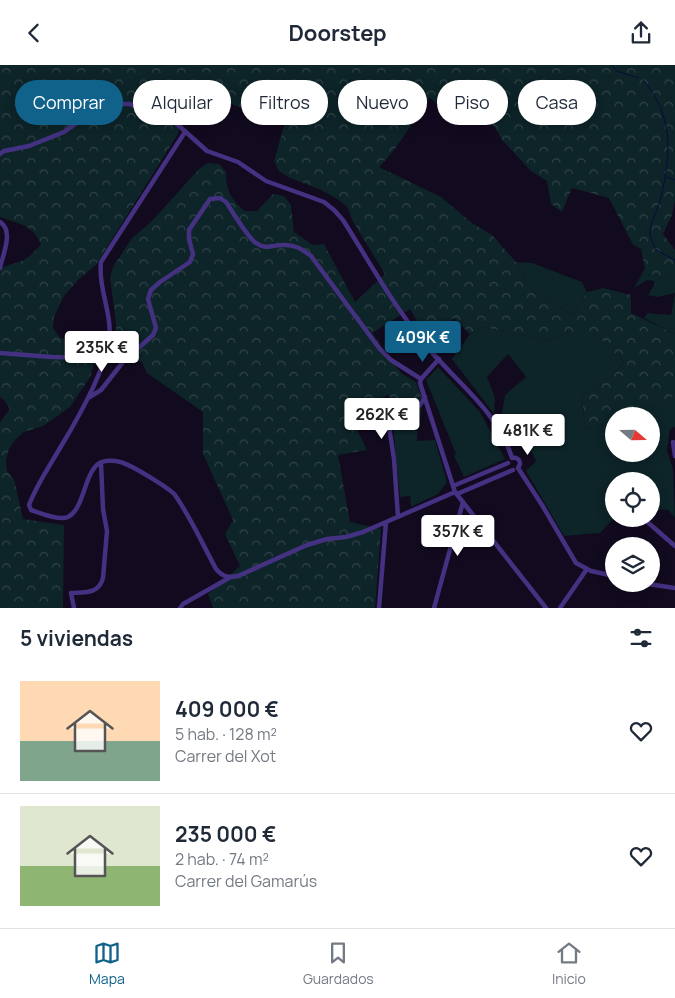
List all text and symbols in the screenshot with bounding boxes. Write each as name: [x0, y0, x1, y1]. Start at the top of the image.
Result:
text: Doorstep: [288, 18, 387, 48]
icon: back: [20, 19, 48, 47]
icon: share: [627, 19, 655, 47]
chip: Comprar: [15, 80, 123, 125]
chip: Alquilar: [133, 80, 231, 125]
chip: Filtros: [241, 80, 328, 125]
chip: Nuevo: [338, 80, 427, 125]
chip: Piso: [437, 80, 508, 125]
chip: Casa: [518, 80, 596, 125]
pin: 409K €: [382, 321, 464, 363]
text: 409K €: [396, 326, 450, 348]
pin: 235K €: [61, 331, 143, 373]
text: 235K €: [76, 336, 128, 358]
pin: 262K €: [341, 397, 423, 440]
text: 262K €: [355, 403, 409, 425]
north arrow: [605, 407, 660, 463]
map controls: [605, 407, 660, 592]
pin: 481K €: [487, 413, 569, 456]
text: 481K €: [503, 419, 553, 441]
button: locate: [605, 472, 660, 527]
pin: 357K €: [417, 515, 499, 557]
text: 357K €: [432, 520, 484, 542]
button: layers: [605, 537, 660, 592]
text: 5 viviendas: [20, 624, 133, 652]
icon: filters: [627, 624, 655, 652]
text: 409 000 €: [175, 695, 279, 723]
icon: home: [60, 701, 120, 761]
icon: heart: [627, 717, 655, 745]
text: 5 hab. · 128 m²: [175, 723, 277, 745]
text: Carrer del Xot: [175, 745, 276, 767]
text: 235 000 €: [175, 820, 276, 848]
icon: home: [60, 826, 120, 886]
icon: heart: [627, 842, 655, 870]
text: 2 hab. · 74 m²: [175, 848, 269, 870]
text: Carrer del Gamarús: [175, 870, 317, 892]
tab: Mapa: [89, 939, 125, 988]
tab: Guardados: [303, 939, 374, 988]
tab: Inicio: [552, 939, 586, 988]

